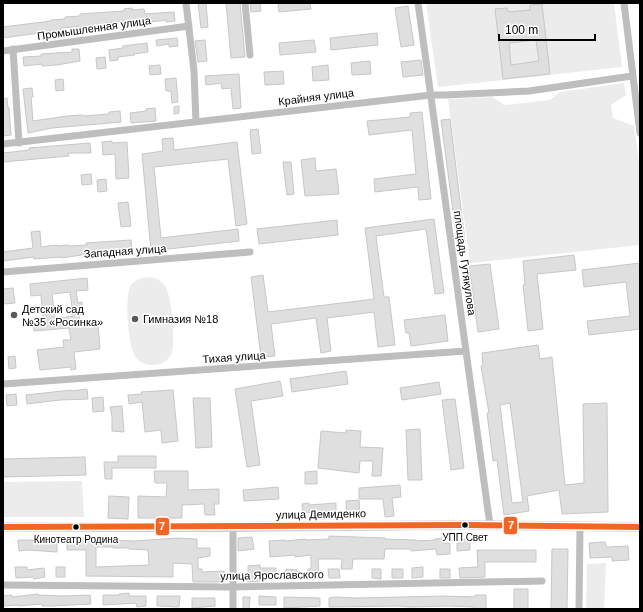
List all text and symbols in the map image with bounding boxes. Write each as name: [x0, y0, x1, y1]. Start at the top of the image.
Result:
street label: Промышленная улица: [36, 14, 152, 42]
scale bar: [499, 16, 595, 42]
text: 100 m: [505, 23, 538, 37]
street label: Крайняя улица: [278, 86, 355, 108]
street label: площадь Гутякулова: [452, 210, 478, 317]
street label: Западная улица: [83, 242, 168, 260]
place label: Детский сад №35 «Росинка»: [22, 303, 103, 328]
marker: Детский сад №35 «Росинка»: [9, 310, 19, 320]
place label: Гимназия №18: [143, 313, 218, 325]
marker: Гимназия №18: [130, 314, 140, 324]
street label: Тихая улица: [202, 349, 267, 365]
street label: улица Демиденко: [276, 507, 366, 521]
line badge: 7: [503, 516, 518, 535]
line badge: 7: [155, 517, 170, 536]
text: 7: [508, 519, 514, 531]
text: 7: [159, 520, 165, 532]
marker: УПП Свет: [460, 520, 470, 530]
marker: Кинотеатр Родина: [71, 522, 81, 532]
place label: УПП Свет: [442, 532, 488, 543]
place label: Кинотеатр Родина: [34, 534, 119, 545]
street label: улица Ярославского: [220, 568, 324, 582]

